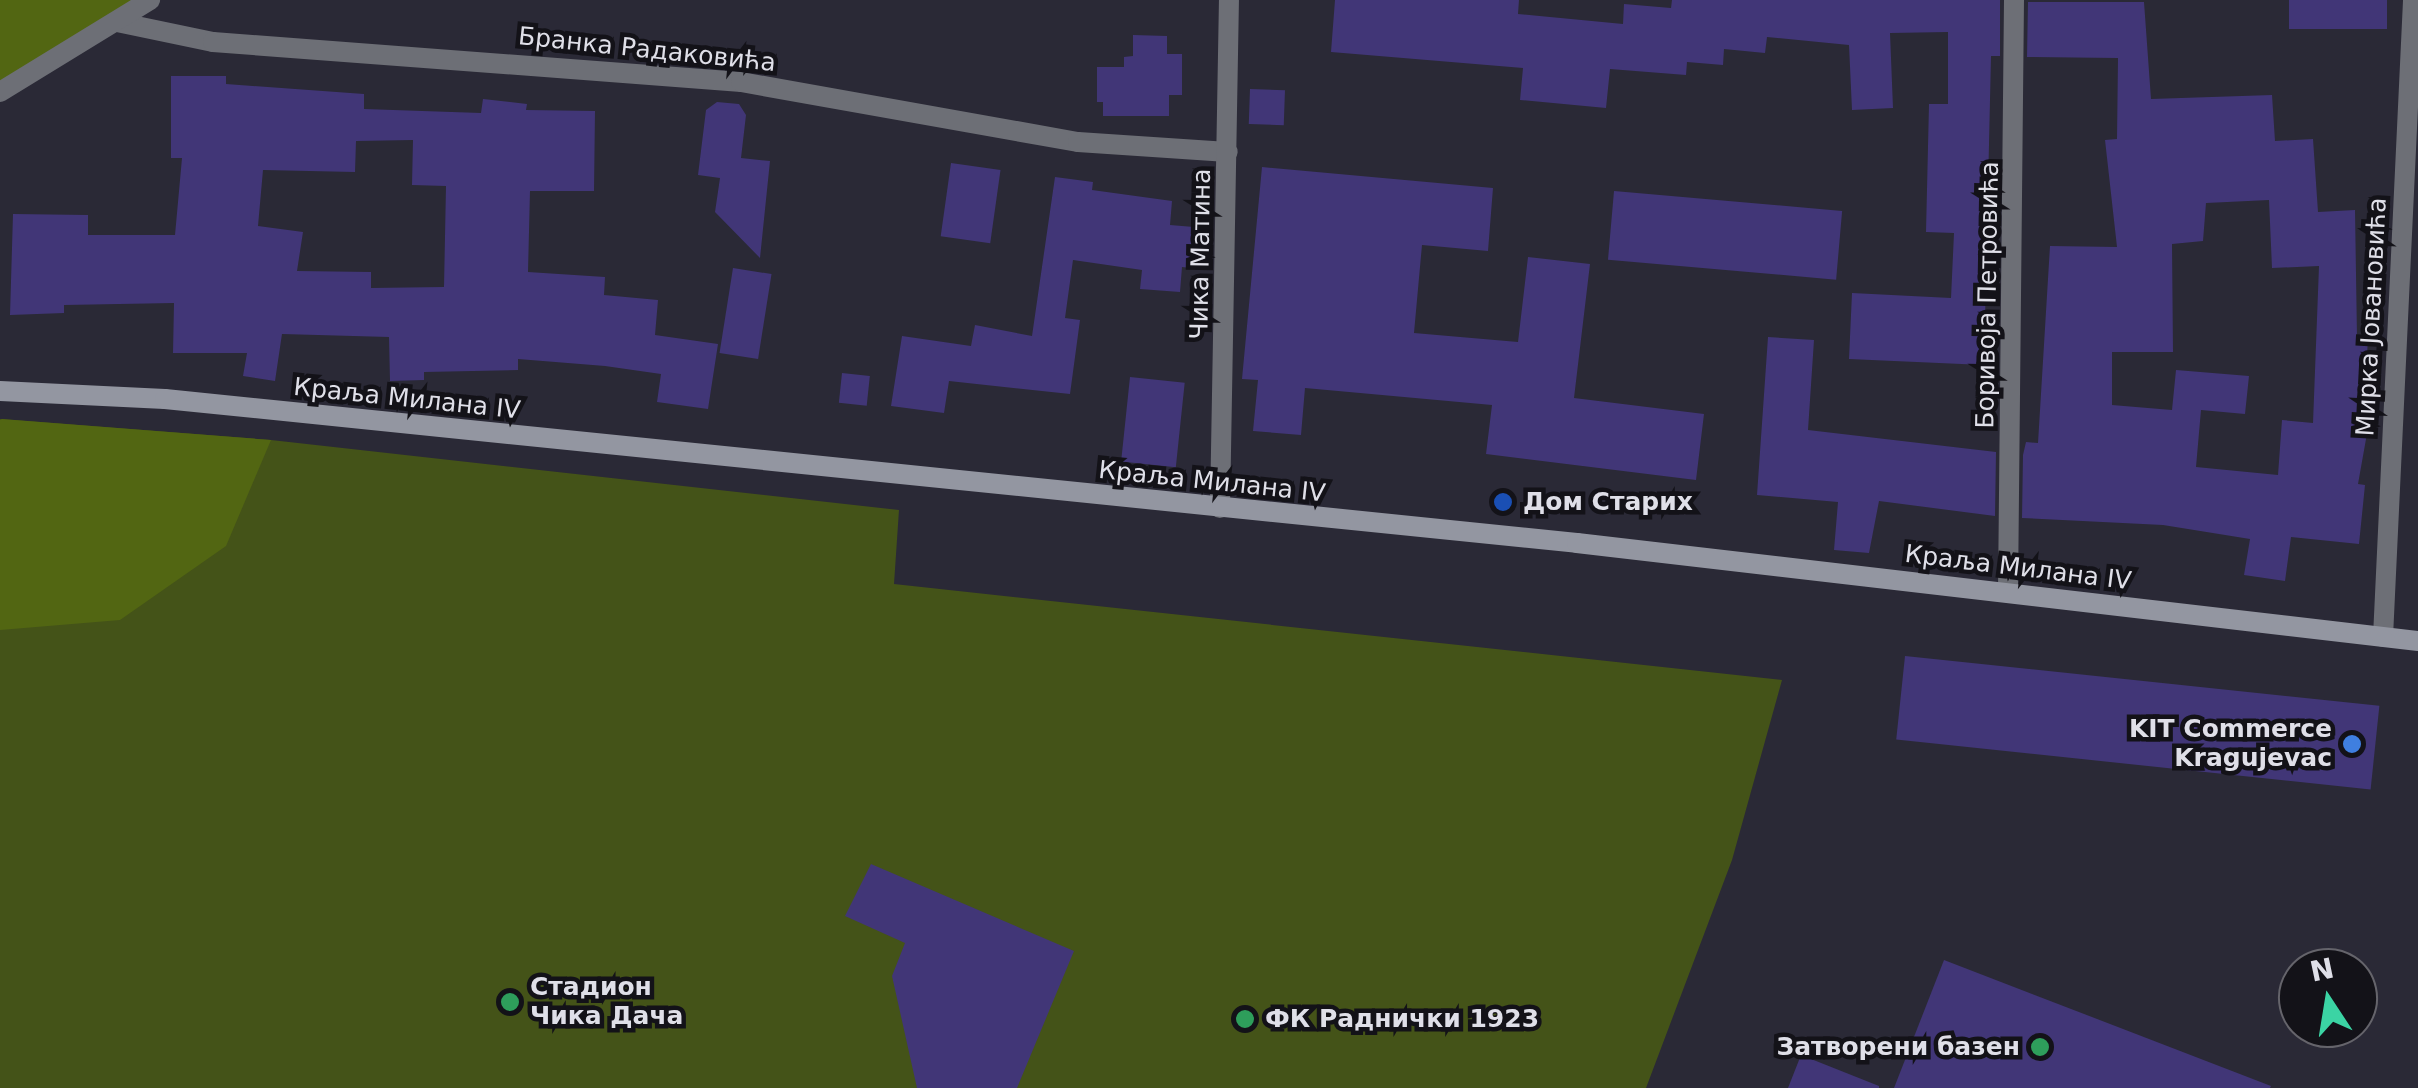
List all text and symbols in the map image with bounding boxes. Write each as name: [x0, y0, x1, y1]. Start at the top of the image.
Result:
street label: Бранка Радаковића: [517, 22, 777, 78]
street label: Боривоја Петровића: [1971, 161, 2005, 429]
street label: Чика Матина: [1185, 168, 1217, 340]
street label: Мирка Јовановића: [2351, 197, 2393, 437]
street label: Краља Милана IV: [292, 372, 522, 426]
street label: Краља Милана IV: [1097, 455, 1327, 509]
place label: Дом Старих: [1523, 487, 1693, 517]
marker: Дом Старих: [1492, 491, 1514, 513]
street label: Краља Милана IV: [1903, 539, 2133, 597]
place label: KIT Commerce Kragujevac: [2129, 715, 2332, 774]
marker: KIT Commerce Kragujevac: [2341, 733, 2363, 755]
north arrow: [2278, 948, 2378, 1048]
text: N: [2307, 952, 2337, 989]
place label: Стадион Чика Дача: [530, 973, 683, 1032]
marker: Стадион Чика Дача: [499, 991, 521, 1013]
place label: ФК Раднички 1923: [1265, 1004, 1539, 1034]
marker: ФК Раднички 1923: [1234, 1008, 1256, 1030]
place label: Затворени базен: [1776, 1032, 2020, 1062]
marker: Затворени базен: [2029, 1036, 2051, 1058]

